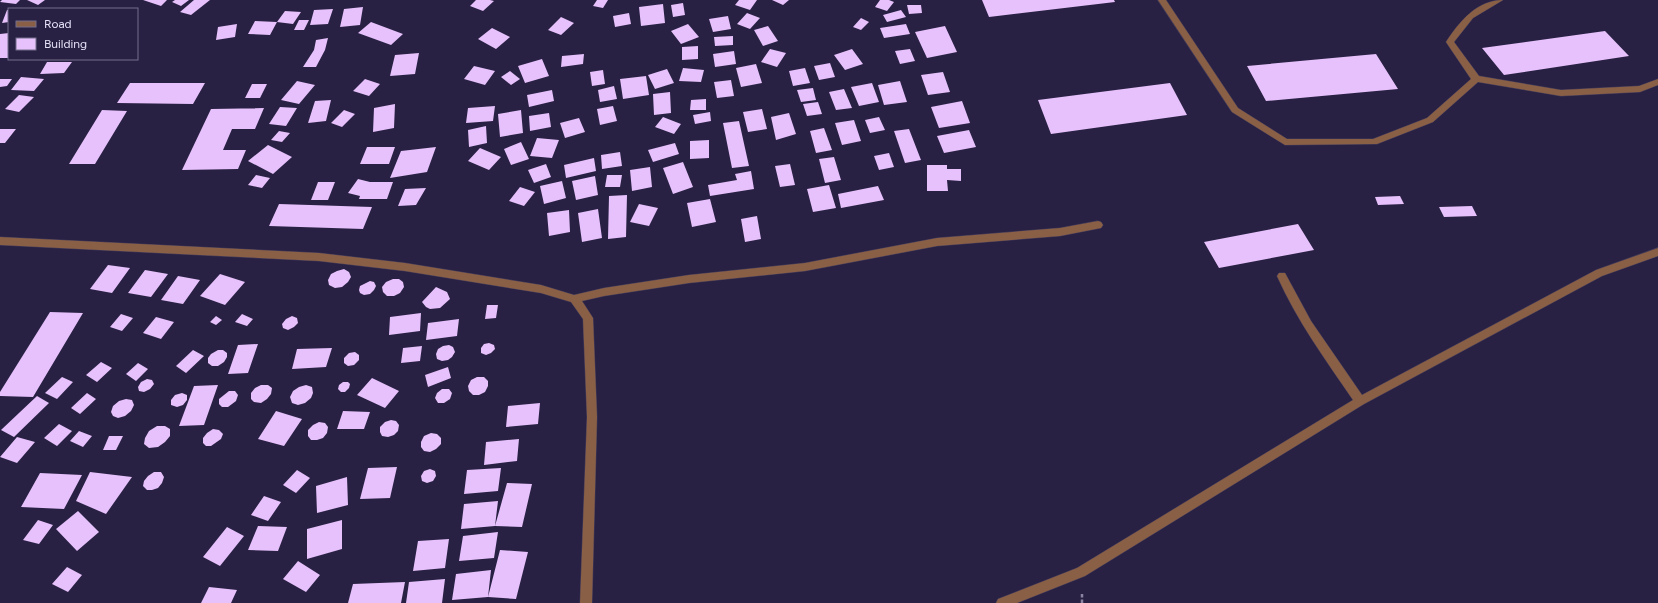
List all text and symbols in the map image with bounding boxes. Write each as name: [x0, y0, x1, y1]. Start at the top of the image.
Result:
legend: [8, 8, 138, 60]
text: Road: [44, 17, 72, 31]
text: Building: [44, 37, 87, 51]

